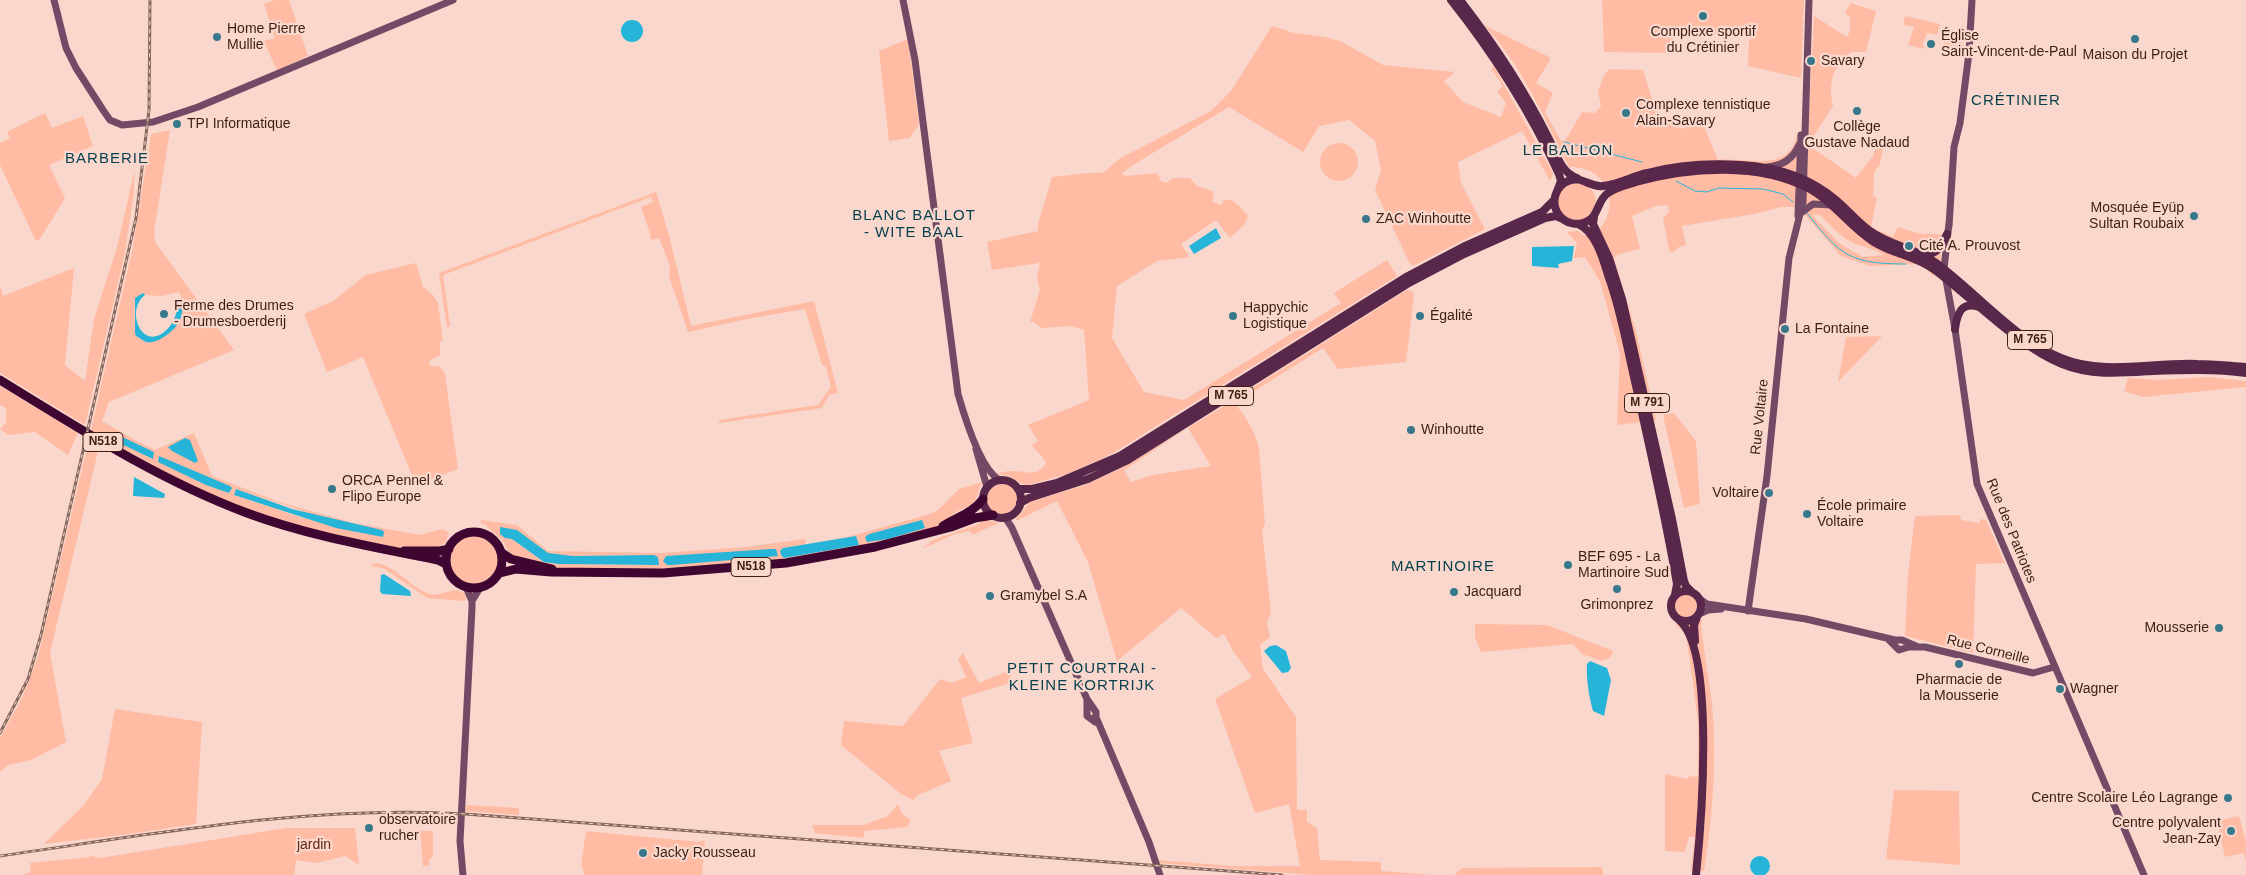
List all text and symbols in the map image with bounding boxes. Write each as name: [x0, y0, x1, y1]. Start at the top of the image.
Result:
marker: Complexe sportif du Crétinier: [1697, 10, 1709, 22]
place label: Home Pierre Mullie: [227, 21, 306, 54]
place label: Complexe sportif du Crétinier: [1650, 24, 1756, 56]
place label: Église Saint-Vincent-de-Paul: [1941, 28, 2077, 60]
marker: Home Pierre Mullie: [211, 31, 223, 43]
marker: Maison du Projet: [2129, 33, 2141, 45]
marker: Église Saint-Vincent-de-Paul: [1925, 38, 1937, 50]
place label: Maison du Projet: [2082, 47, 2188, 63]
place label: Savary: [1821, 53, 1865, 69]
marker: Savary: [1805, 55, 1817, 67]
district label: CRÉTINIER: [1970, 92, 2062, 110]
place label: Complexe tennistique Alain-Savary: [1636, 97, 1771, 130]
marker: Collège Gustave Nadaud: [1851, 105, 1863, 117]
marker: Complexe tennistique Alain-Savary: [1620, 107, 1632, 119]
place label: TPI Informatique: [187, 116, 290, 132]
marker: TPI Informatique: [171, 118, 183, 130]
place label: Collège Gustave Nadaud: [1804, 119, 1910, 152]
district label: LE BALLON: [1522, 142, 1614, 160]
district label: BARBERIE: [64, 150, 150, 168]
place label: Mosquée Eyüp Sultan Roubaix: [2089, 200, 2184, 232]
district label: BLANC BALLOT - WITE BAAL: [851, 207, 977, 242]
marker: Mosquée Eyüp Sultan Roubaix: [2188, 210, 2200, 222]
place label: ZAC Winhoutte: [1376, 211, 1471, 227]
marker: ZAC Winhoutte: [1360, 213, 1372, 225]
place label: Cité A. Prouvost: [1919, 238, 2020, 254]
marker: Cité A. Prouvost: [1903, 240, 1915, 252]
place label: Ferme des Drumes - Drumesboerderij: [174, 298, 294, 331]
place label: Happychic Logistique: [1243, 300, 1308, 332]
marker: Ferme des Drumes - Drumesboerderij: [158, 308, 170, 320]
place label: Égalité: [1430, 308, 1473, 324]
marker: Happychic Logistique: [1227, 310, 1239, 322]
marker: Égalité: [1414, 310, 1426, 322]
place label: La Fontaine: [1795, 321, 1869, 337]
marker: La Fontaine: [1779, 323, 1791, 335]
road number: M 765: [2008, 330, 2052, 350]
street label: Rue Voltaire: [1748, 378, 1772, 456]
road number: M 765: [1208, 386, 1254, 406]
road number: M 791: [1624, 393, 1670, 412]
place label: Winhoutte: [1421, 422, 1484, 438]
marker: Winhoutte: [1405, 424, 1417, 436]
road number: N518: [83, 432, 123, 452]
place label: ORCA Pennel & Flipo Europe: [342, 473, 443, 506]
street label: Rue des Patriotes: [1982, 476, 2040, 586]
marker: ORCA Pennel & Flipo Europe: [326, 483, 338, 495]
place label: Voltaire: [1712, 485, 1759, 501]
marker: Voltaire: [1763, 487, 1775, 499]
place label: École primaire Voltaire: [1817, 498, 1906, 530]
marker: École primaire Voltaire: [1801, 508, 1813, 520]
place label: BEF 695 - La Martinoire Sud: [1578, 549, 1669, 582]
road number: N518: [731, 558, 771, 576]
district label: MARTINOIRE: [1390, 558, 1496, 576]
marker: BEF 695 - La Martinoire Sud: [1562, 559, 1574, 571]
marker: Grimonprez: [1611, 583, 1623, 595]
place label: Jacquard: [1464, 584, 1522, 600]
marker: Jacquard: [1448, 586, 1460, 598]
place label: Gramybel S.A: [1000, 588, 1087, 604]
marker: Gramybel S.A: [984, 590, 996, 602]
place label: Grimonprez: [1580, 597, 1654, 613]
place label: Mousserie: [2144, 620, 2209, 636]
marker: Mousserie: [2213, 622, 2225, 634]
street label: Rue Corneille: [1945, 632, 2031, 668]
marker: Pharmacie de la Mousserie: [1953, 658, 1965, 670]
district label: PETIT COURTRAI - KLEINE KORTRIJK: [1005, 660, 1159, 695]
place label: Pharmacie de la Mousserie: [1916, 672, 2002, 704]
place label: Wagner: [2070, 681, 2119, 697]
marker: Wagner: [2054, 683, 2066, 695]
place label: Centre Scolaire Léo Lagrange: [2031, 790, 2218, 806]
marker: Centre Scolaire Léo Lagrange: [2222, 792, 2234, 804]
place label: observatoire rucher: [379, 812, 456, 844]
place label: Centre polyvalent Jean-Zay: [2112, 815, 2221, 848]
marker: observatoire rucher: [363, 822, 375, 834]
marker: Centre polyvalent Jean-Zay: [2225, 825, 2237, 837]
park label: jardin: [297, 837, 331, 853]
place label: Jacky Rousseau: [653, 845, 756, 861]
marker: Jacky Rousseau: [637, 847, 649, 859]

